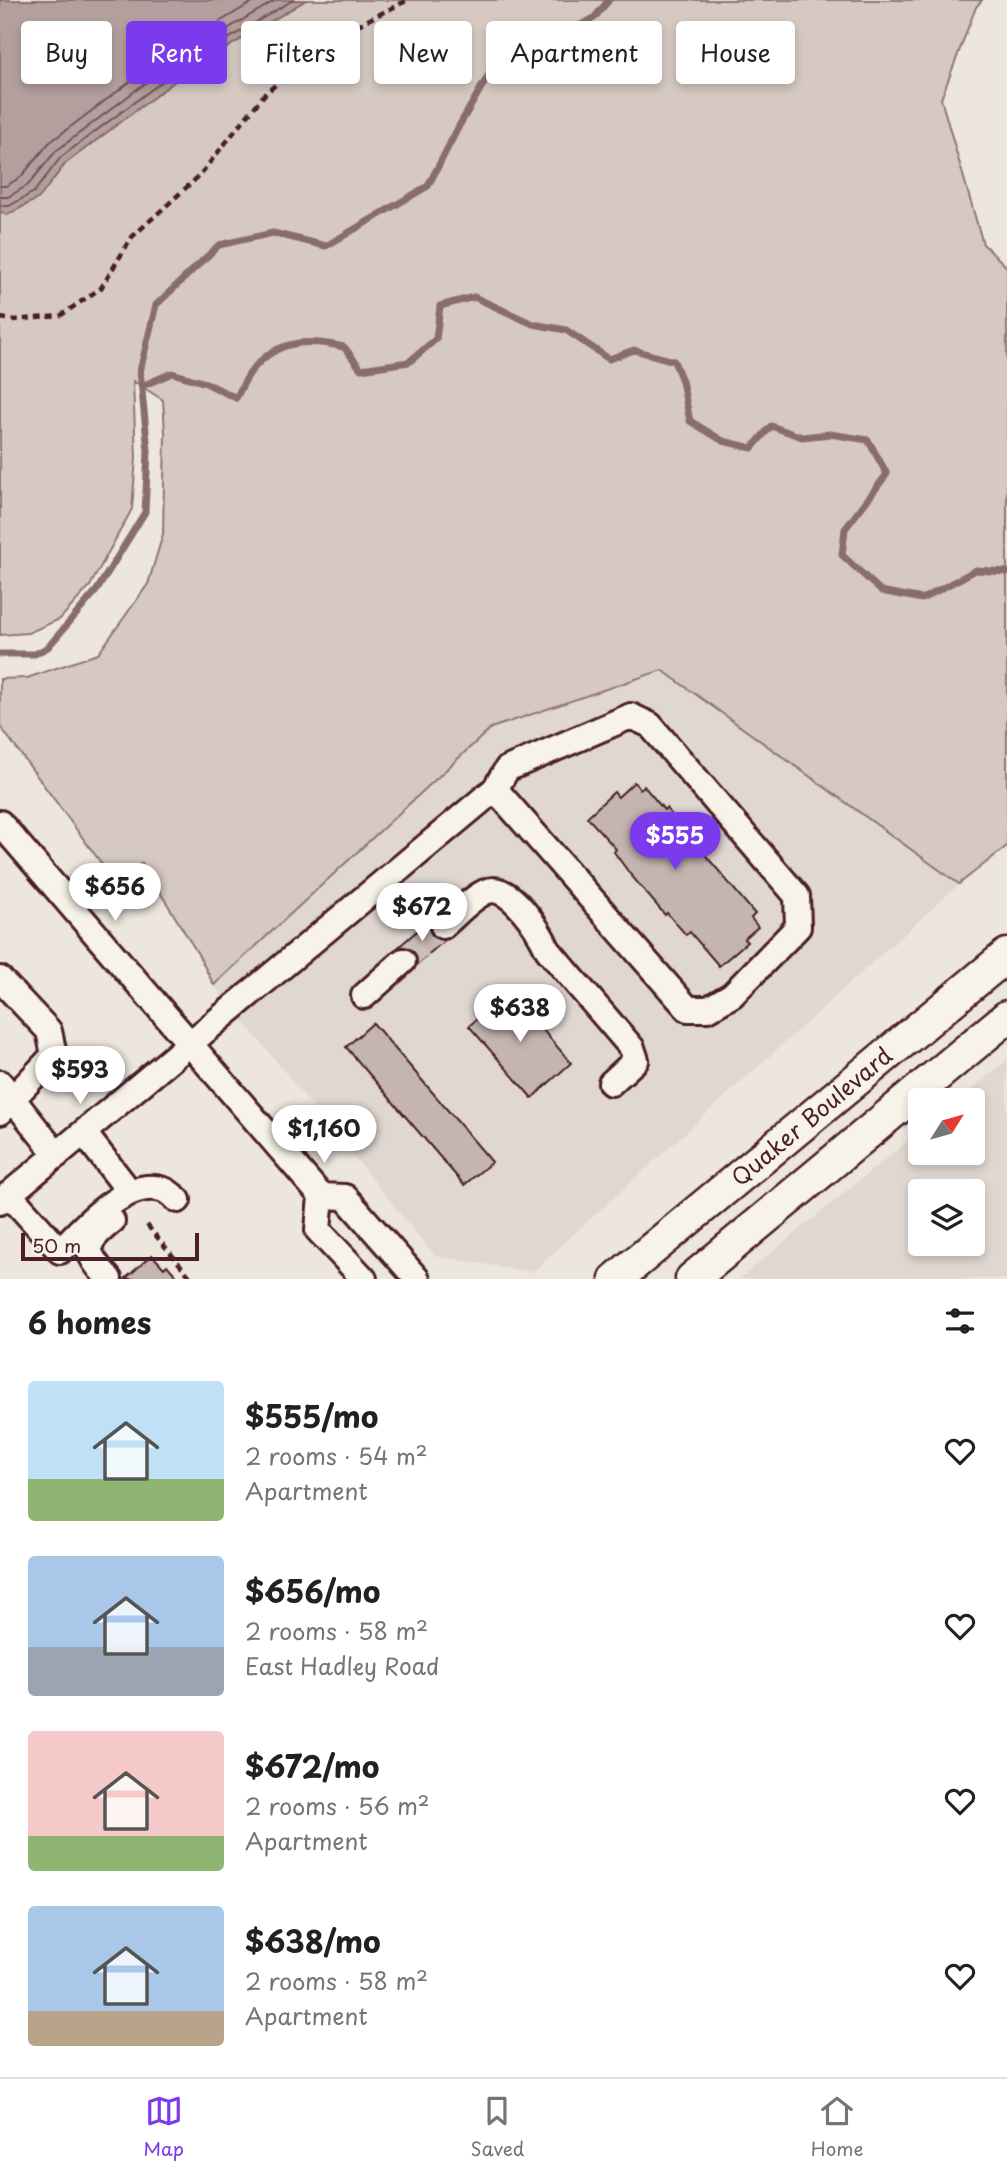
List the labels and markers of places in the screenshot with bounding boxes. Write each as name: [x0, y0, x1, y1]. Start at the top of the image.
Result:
pin: $555: [634, 812, 716, 872]
pin: $656: [74, 864, 156, 923]
pin: $672: [381, 884, 463, 943]
pin: $638: [479, 984, 561, 1044]
pin: $593: [39, 1046, 121, 1106]
pin: $1,160: [267, 1106, 381, 1165]

